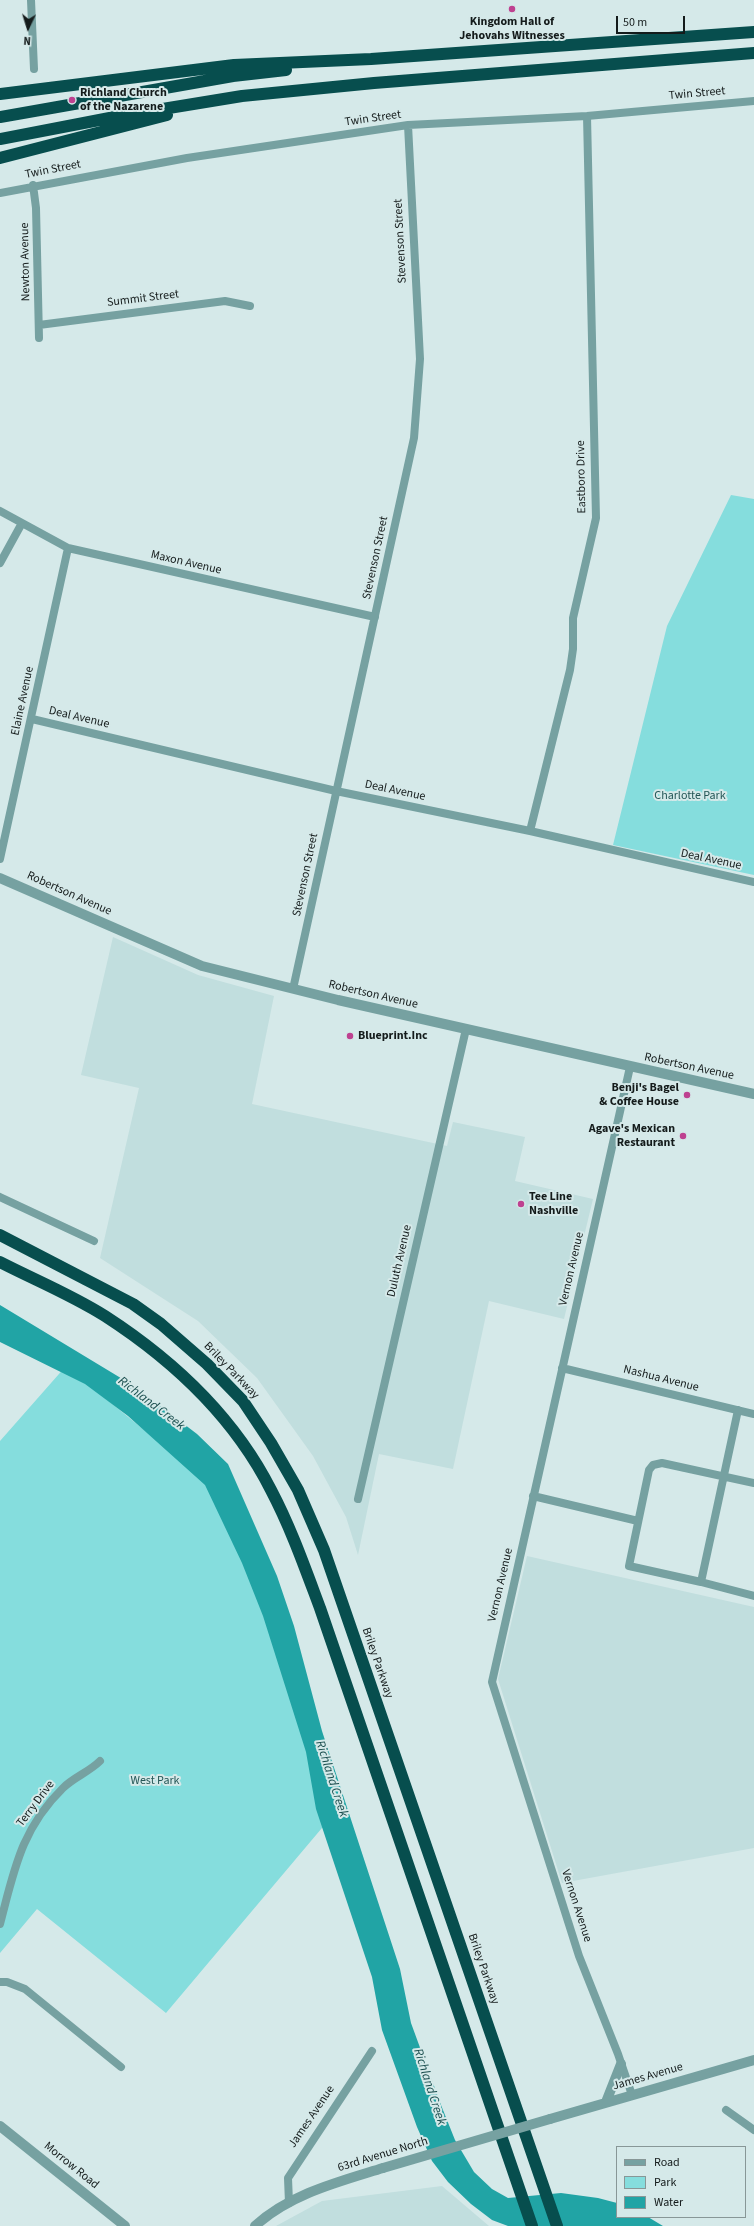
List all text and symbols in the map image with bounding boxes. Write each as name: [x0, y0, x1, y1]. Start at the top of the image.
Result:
marker: Kingdom Hall of Jehovahs Witnesses: [507, 4, 517, 14]
north arrow: [8, 8, 48, 48]
scale bar: [618, 8, 687, 34]
text: 50 m: [623, 14, 647, 31]
place label: Kingdom Hall of Jehovahs Witnesses: [459, 15, 565, 43]
text: N: [23, 33, 31, 48]
street label: Twin Street: [668, 84, 726, 104]
place label: Richland Church of the Nazarene: [80, 86, 167, 114]
marker: Richland Church of the Nazarene: [67, 95, 77, 105]
street label: Twin Street: [344, 108, 402, 130]
street label: Twin Street: [24, 158, 82, 182]
street label: Stevenson Street: [392, 198, 410, 284]
street label: Newton Avenue: [18, 223, 34, 301]
street label: Summit Street: [106, 287, 180, 311]
street label: Eastboro Drive: [574, 440, 590, 514]
street label: Stevenson Street: [360, 515, 392, 601]
street label: Maxon Avenue: [149, 548, 223, 578]
street label: Elaine Avenue: [9, 665, 37, 737]
street label: Deal Avenue: [47, 704, 111, 732]
street label: Deal Avenue: [363, 778, 427, 804]
park label: Charlotte Park: [654, 789, 726, 803]
street label: Stevenson Street: [290, 832, 322, 918]
street label: Deal Avenue: [679, 847, 743, 873]
street label: Robertson Avenue: [24, 869, 114, 919]
street label: Robertson Avenue: [327, 978, 419, 1012]
place label: Blueprint.Inc: [358, 1029, 428, 1043]
marker: Blueprint.Inc: [345, 1031, 355, 1041]
street label: Robertson Avenue: [643, 1050, 735, 1084]
place label: Benji's Bagel & Coffee House: [599, 1081, 679, 1109]
marker: Benji's Bagel & Coffee House: [682, 1090, 692, 1100]
place label: Agave's Mexican Restaurant: [589, 1122, 675, 1150]
marker: Agave's Mexican Restaurant: [678, 1131, 688, 1141]
place label: Tee Line Nashville: [529, 1190, 578, 1218]
marker: Tee Line Nashville: [516, 1199, 526, 1209]
street label: Duluth Avenue: [385, 1224, 415, 1298]
street label: Vernon Avenue: [557, 1231, 587, 1307]
street label: Briley Parkway: [200, 1339, 262, 1403]
street label: Nashua Avenue: [622, 1363, 700, 1395]
water label: Richland Creek: [115, 1374, 187, 1434]
street label: Vernon Avenue: [486, 1547, 516, 1623]
street label: Briley Parkway: [358, 1626, 396, 1700]
water label: Richland Creek: [311, 1739, 351, 1819]
park label: West Park: [130, 1774, 180, 1788]
street label: Terry Drive: [14, 1778, 58, 1830]
street label: Vernon Avenue: [558, 1868, 594, 1944]
street label: Briley Parkway: [464, 1932, 502, 2006]
water label: Richland Creek: [409, 2047, 449, 2127]
street label: James Avenue: [611, 2060, 685, 2094]
street label: James Avenue: [286, 2083, 338, 2151]
street label: 63rd Avenue North: [336, 2134, 430, 2176]
street label: Morrow Road: [41, 2139, 101, 2193]
legend: [616, 2146, 746, 2218]
text: Road: [654, 2154, 680, 2171]
text: Park: [654, 2174, 676, 2191]
text: Water: [654, 2194, 683, 2211]

